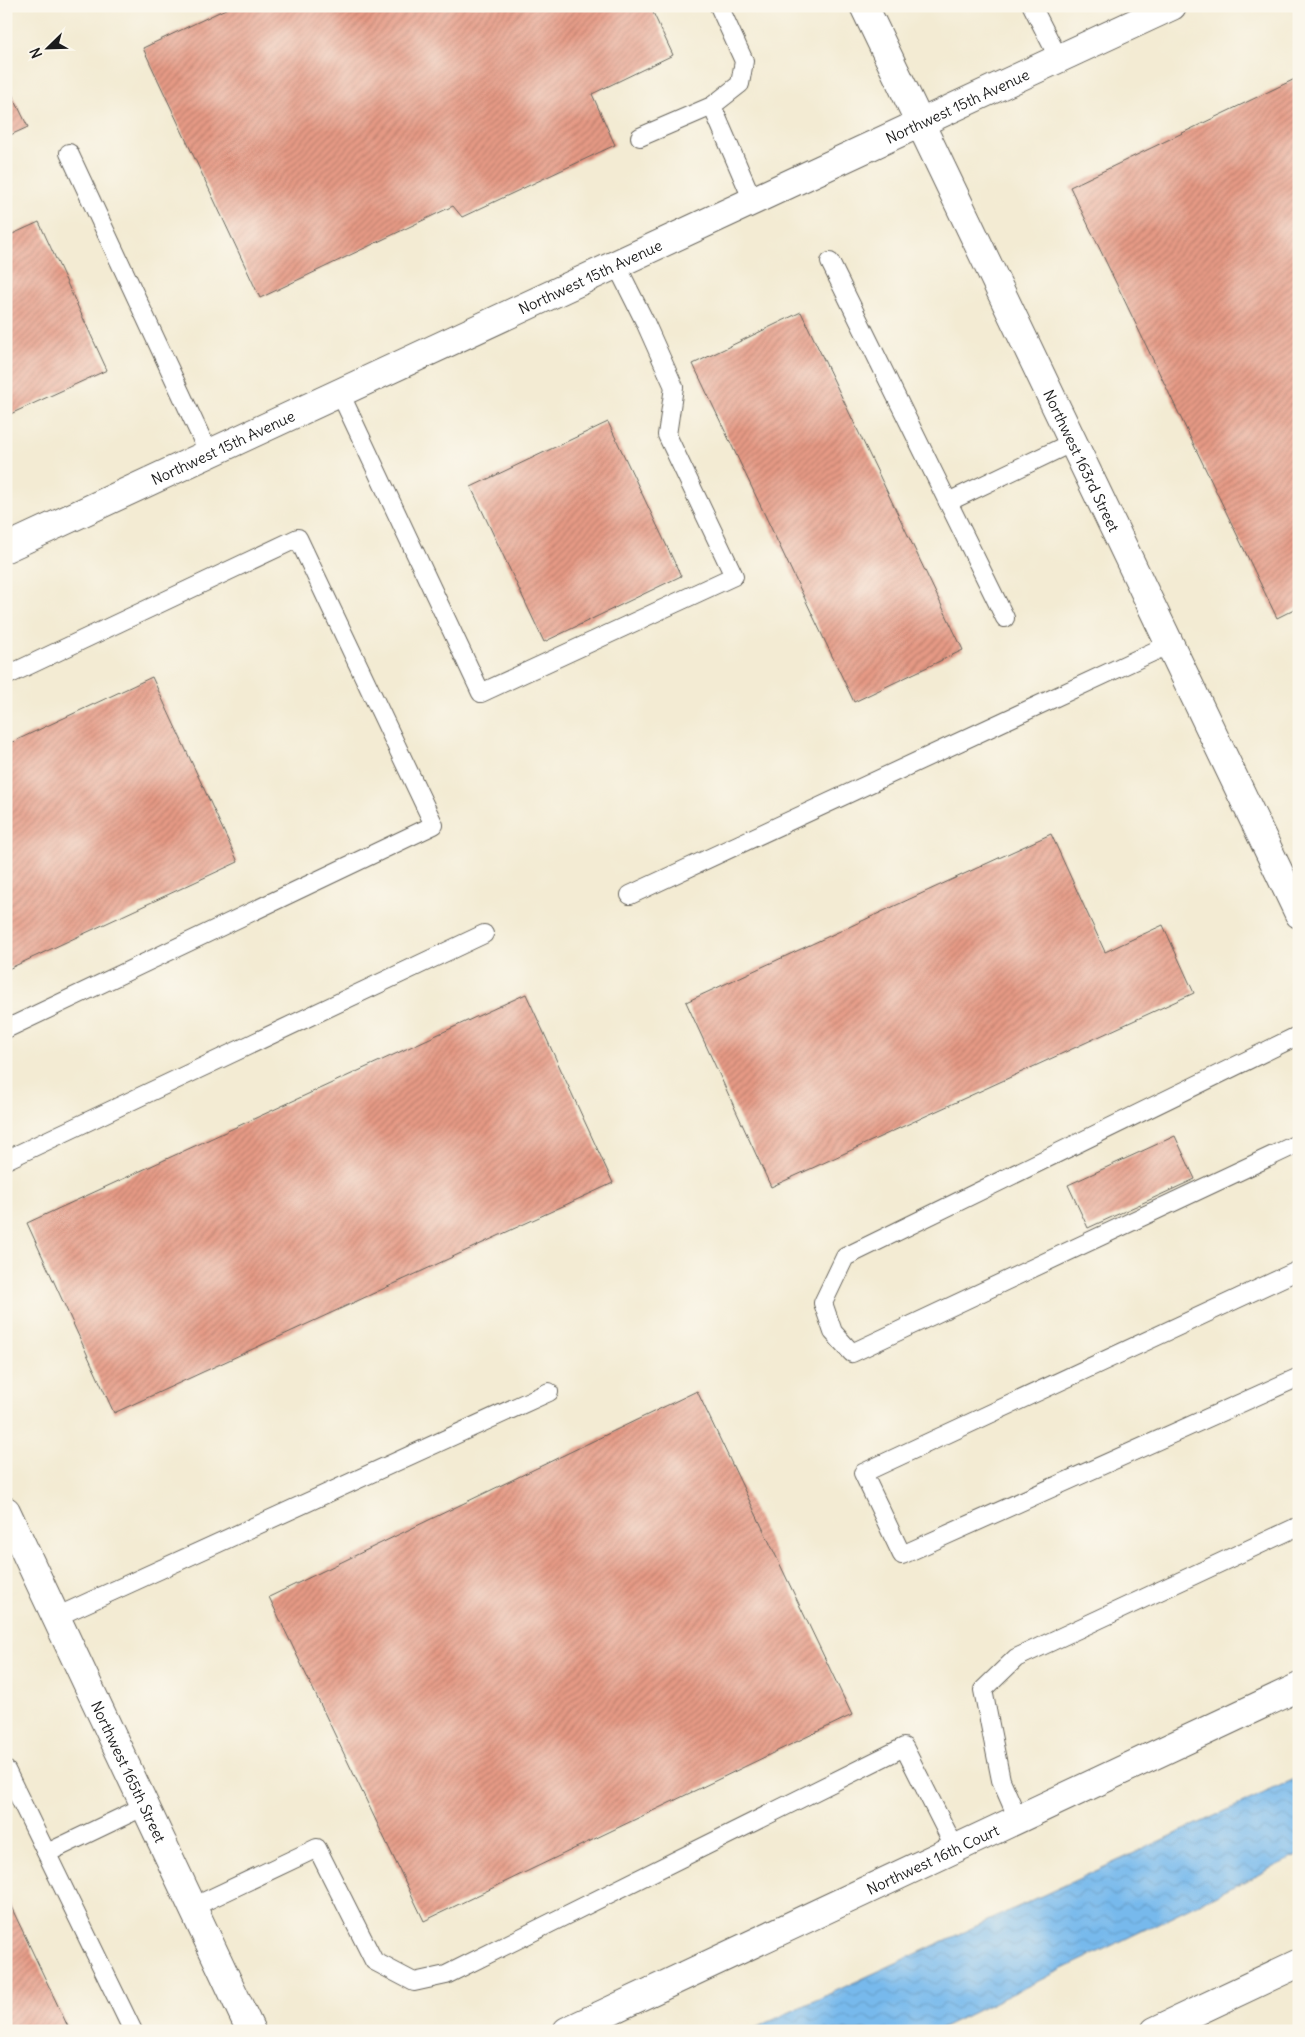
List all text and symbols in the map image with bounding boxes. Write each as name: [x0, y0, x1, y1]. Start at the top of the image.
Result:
north arrow: [22, 22, 72, 72]
text: N: [26, 45, 46, 61]
street label: Northwest 15th Avenue: [883, 64, 1032, 147]
street label: Northwest 15th Avenue: [515, 235, 665, 318]
street label: Northwest 163rd Street: [1040, 386, 1124, 535]
street label: Northwest 15th Avenue: [148, 406, 297, 489]
street label: Northwest 165th Street: [87, 1698, 170, 1845]
street label: Northwest 16th Court: [864, 1820, 1002, 1898]

